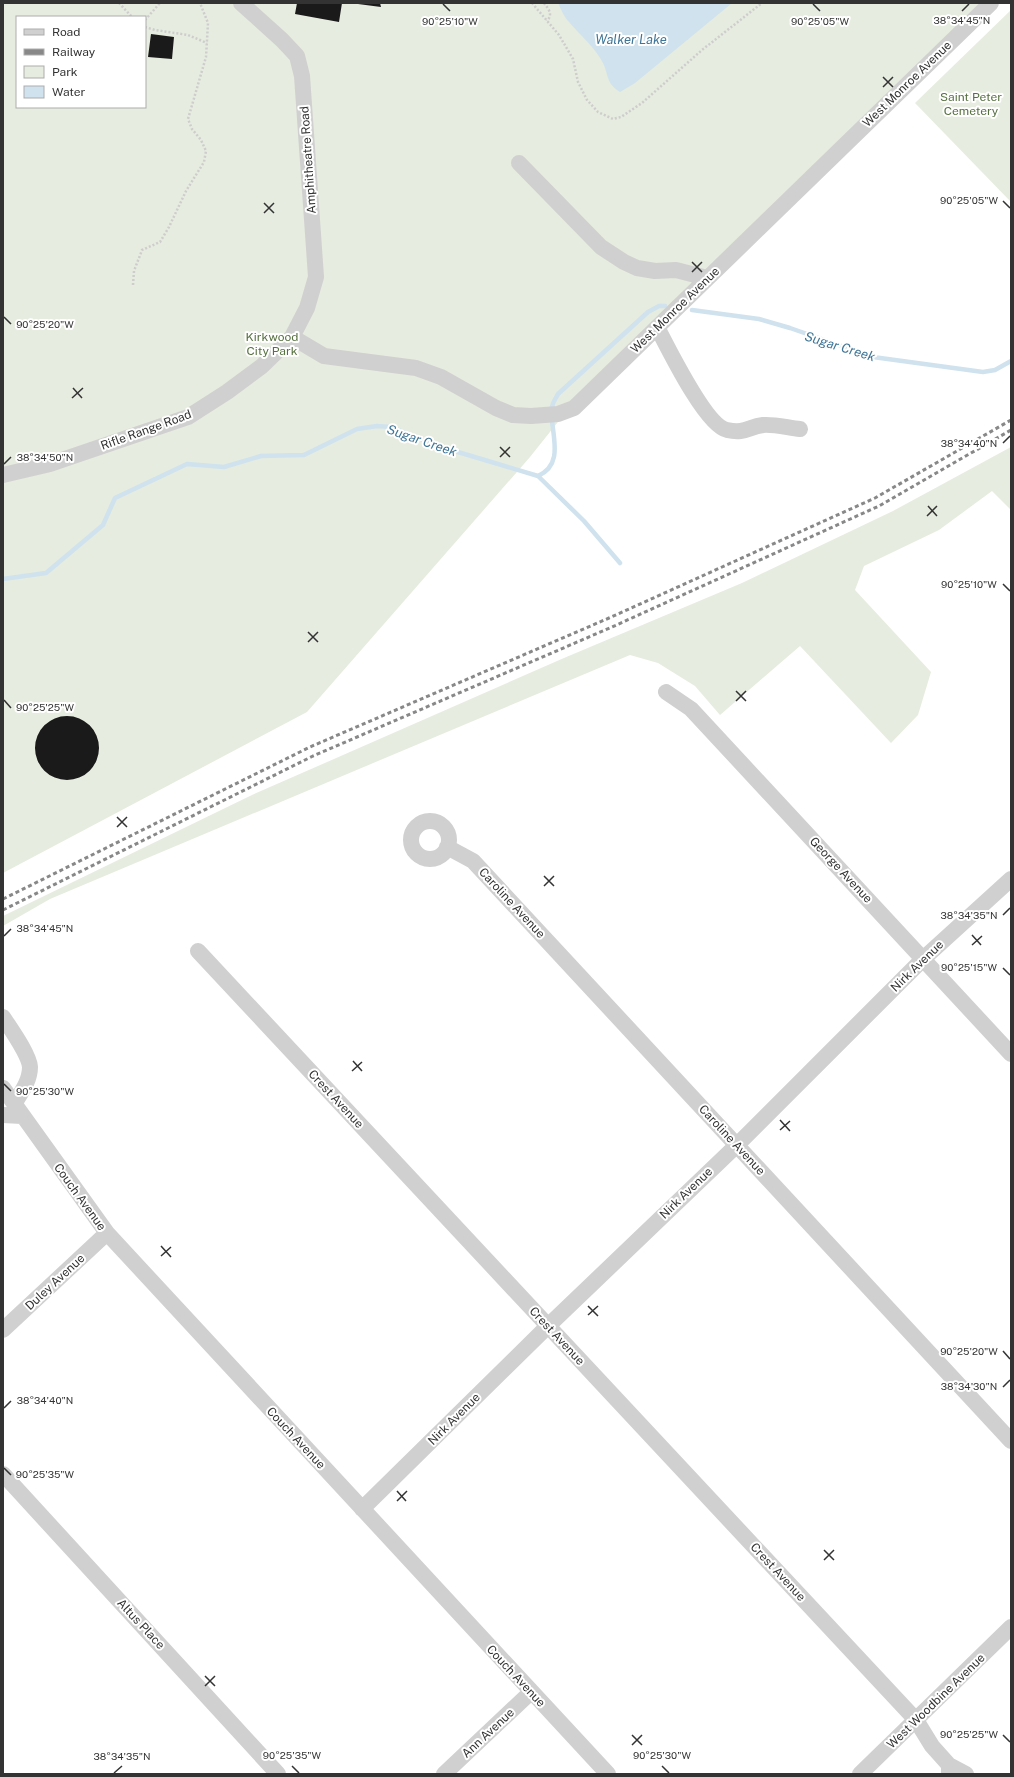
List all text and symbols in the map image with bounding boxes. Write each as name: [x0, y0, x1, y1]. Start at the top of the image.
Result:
text: 38°34'45"N: [934, 14, 990, 26]
text: 90°25'10"W: [422, 15, 478, 27]
text: 90°25'05"W: [791, 15, 850, 27]
legend: [16, 16, 146, 108]
text: Road: [52, 25, 80, 39]
water label: Walker Lake: [595, 32, 667, 47]
street label: West Monroe Avenue: [860, 38, 954, 130]
text: Railway: [52, 45, 96, 59]
text: Park: [52, 65, 78, 79]
text: Water: [52, 85, 86, 99]
park label: Saint Peter Cemetery: [940, 90, 1002, 118]
street label: Amphitheatre Road: [297, 106, 319, 214]
text: 90°25'05"W: [940, 194, 999, 206]
street label: West Monroe Avenue: [628, 264, 722, 356]
text: 90°25'20"W: [16, 318, 74, 330]
water label: Sugar Creek: [803, 329, 877, 364]
park label: Kirkwood City Park: [246, 330, 298, 358]
street label: Rifle Range Road: [99, 407, 193, 453]
water label: Sugar Creek: [385, 422, 459, 459]
text: 38°34'40"N: [941, 437, 997, 449]
text: 38°34'50"N: [17, 451, 73, 463]
text: 90°25'10"W: [941, 578, 997, 590]
text: 90°25'25"W: [16, 701, 74, 713]
street label: George Avenue: [807, 834, 875, 906]
street label: Caroline Avenue: [476, 865, 548, 941]
text: 38°34'35"N: [941, 909, 997, 921]
text: 38°34'45"N: [17, 922, 73, 934]
street label: Nirk Avenue: [888, 937, 946, 995]
text: 90°25'15"W: [941, 961, 997, 973]
street label: Crest Avenue: [306, 1067, 367, 1131]
text: 90°25'30"W: [16, 1085, 74, 1097]
street label: Caroline Avenue: [696, 1102, 768, 1178]
street label: Couch Avenue: [51, 1161, 109, 1233]
street label: Nirk Avenue: [657, 1164, 715, 1222]
street label: Duley Avenue: [22, 1251, 88, 1313]
street label: Crest Avenue: [527, 1304, 588, 1368]
text: 90°25'20"W: [940, 1345, 998, 1357]
text: 38°34'30"N: [941, 1380, 997, 1392]
street label: Nirk Avenue: [425, 1390, 483, 1448]
text: 38°34'40"N: [17, 1394, 73, 1406]
street label: Couch Avenue: [264, 1404, 328, 1472]
text: 90°25'35"W: [16, 1468, 75, 1480]
street label: Crest Avenue: [748, 1540, 809, 1604]
street label: Altus Place: [114, 1596, 168, 1652]
street label: Couch Avenue: [484, 1642, 548, 1710]
street label: West Woodbine Avenue: [884, 1650, 988, 1751]
street label: Ann Avenue: [459, 1705, 517, 1761]
text: 90°25'25"W: [940, 1728, 998, 1740]
text: 90°25'35"W: [263, 1749, 322, 1761]
text: 90°25'30"W: [633, 1749, 691, 1761]
text: 38°34'35"N: [94, 1750, 150, 1762]

